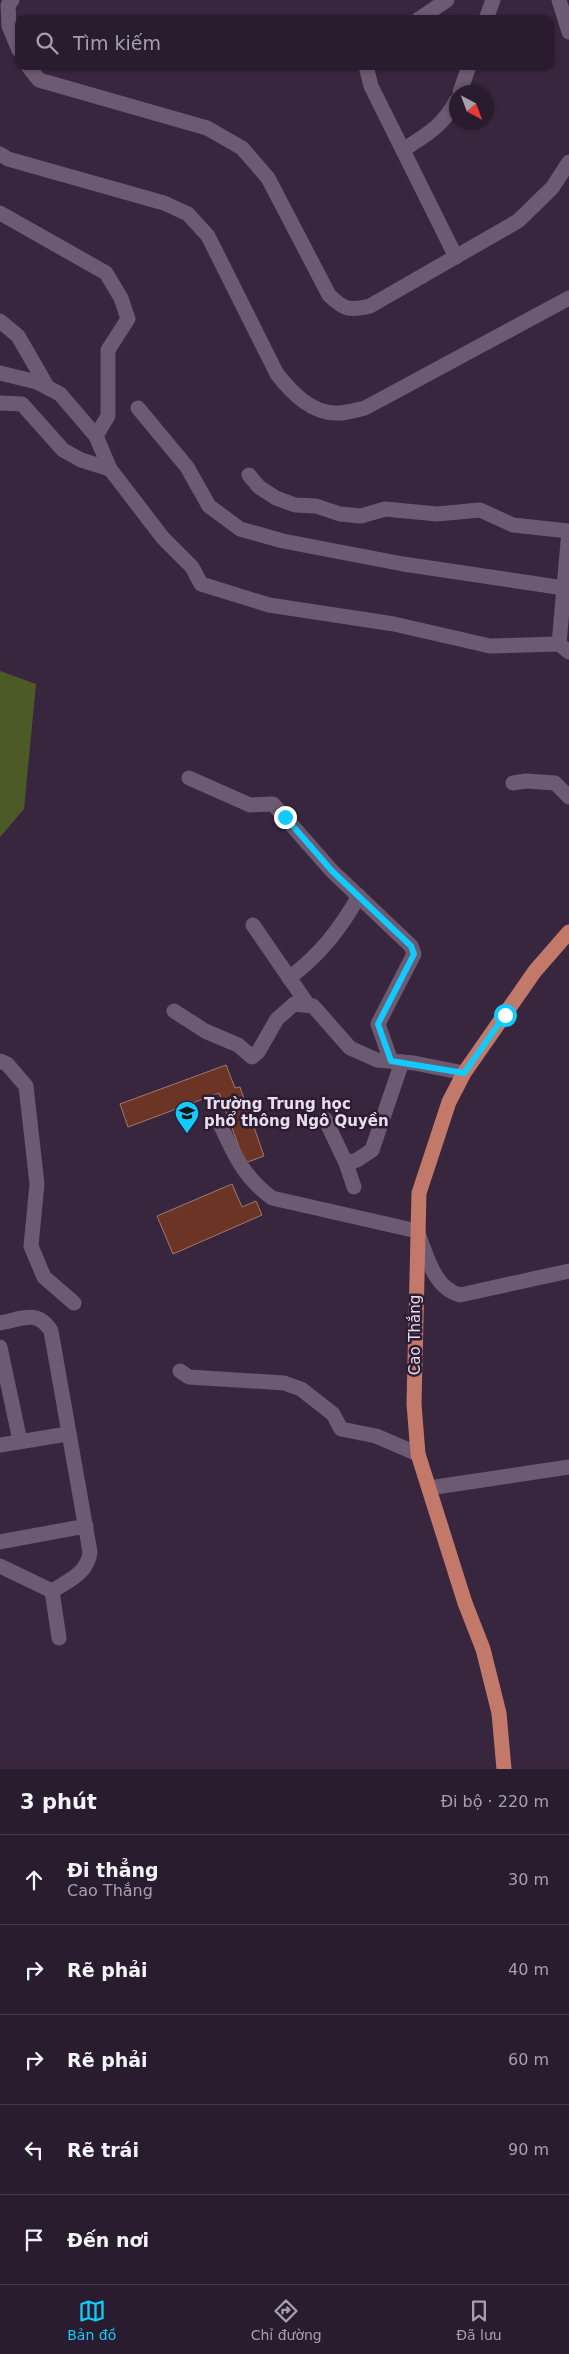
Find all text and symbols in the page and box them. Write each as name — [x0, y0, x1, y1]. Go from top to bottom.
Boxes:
search box — [15, 15, 554, 70]
icon: search — [33, 29, 61, 57]
text: Tìm kiếm — [73, 32, 161, 54]
north arrow — [449, 85, 494, 130]
route end — [274, 806, 297, 829]
route start — [494, 1004, 517, 1027]
place label: Trường Trung học phổ thông Ngô Quyền — [204, 1095, 389, 1130]
school or university icon: Trường Trung học phổ thông Ngô Quyền — [174, 1100, 200, 1134]
street label: Cao Thắng — [406, 1295, 424, 1375]
text: 3 phút — [20, 1790, 97, 1814]
text: Đi bộ · 220 m — [441, 1792, 549, 1811]
text: Đi thẳng — [67, 1859, 159, 1881]
icon: ahead — [20, 1866, 48, 1894]
text: 30 m — [508, 1870, 549, 1889]
text: Cao Thắng — [67, 1881, 153, 1900]
icon: right — [20, 1956, 48, 1984]
text: Rẽ phải — [67, 1959, 148, 1981]
text: 40 m — [508, 1960, 549, 1979]
icon: right — [20, 2046, 48, 2074]
text: Rẽ phải — [67, 2049, 148, 2071]
text: 60 m — [508, 2050, 549, 2069]
icon: left — [20, 2136, 48, 2164]
text: Rẽ trái — [67, 2139, 139, 2161]
text: 90 m — [508, 2140, 549, 2159]
icon: arrive — [20, 2226, 48, 2254]
text: Đến nơi — [67, 2229, 149, 2251]
tab: Bản đồ — [67, 2297, 116, 2343]
tab: Chỉ đường — [251, 2297, 322, 2343]
tab: Đã lưu — [456, 2297, 502, 2343]

